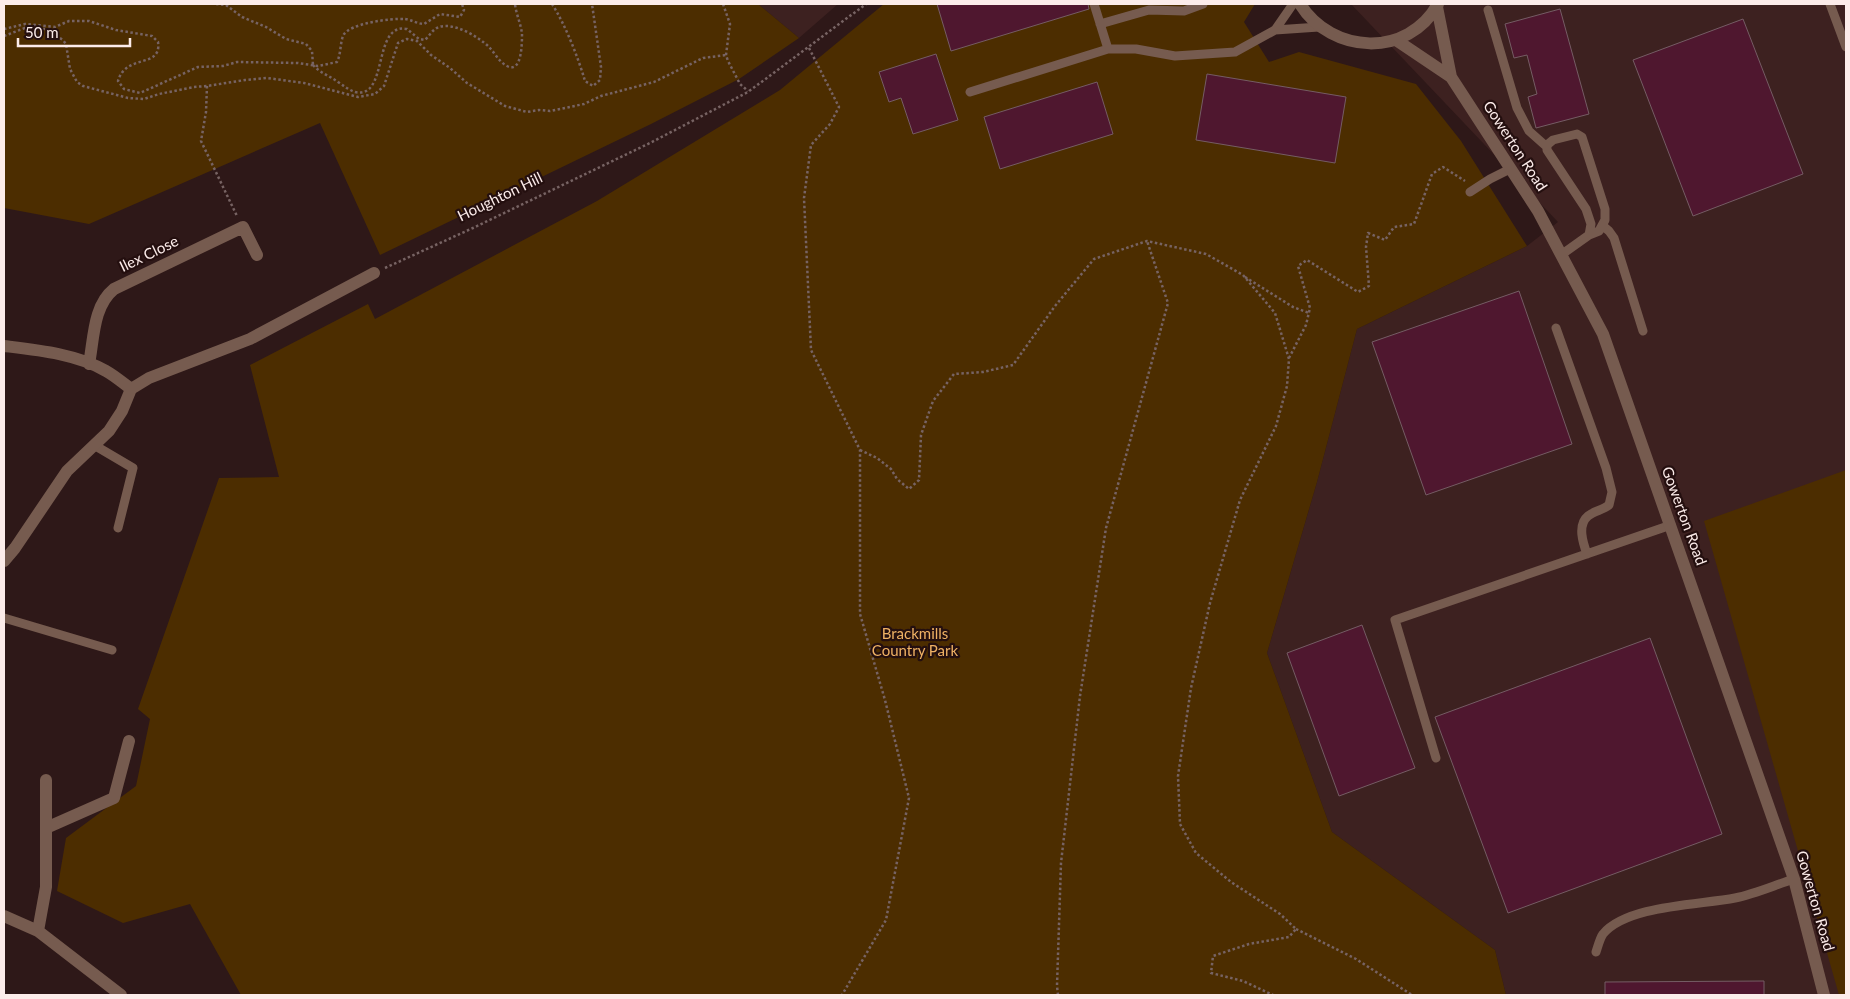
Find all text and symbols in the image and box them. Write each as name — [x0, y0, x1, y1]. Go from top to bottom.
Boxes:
scale bar — [18, 15, 130, 47]
text: 50 m — [25, 23, 59, 41]
street label: Gowerton Road — [1480, 97, 1552, 194]
street label: Houghton Hill — [454, 168, 545, 224]
street label: Ilex Close — [116, 231, 181, 275]
street label: Gowerton Road — [1659, 464, 1711, 567]
park label: Brackmills Country Park — [872, 624, 959, 659]
street label: Gowerton Road — [1793, 848, 1839, 953]

